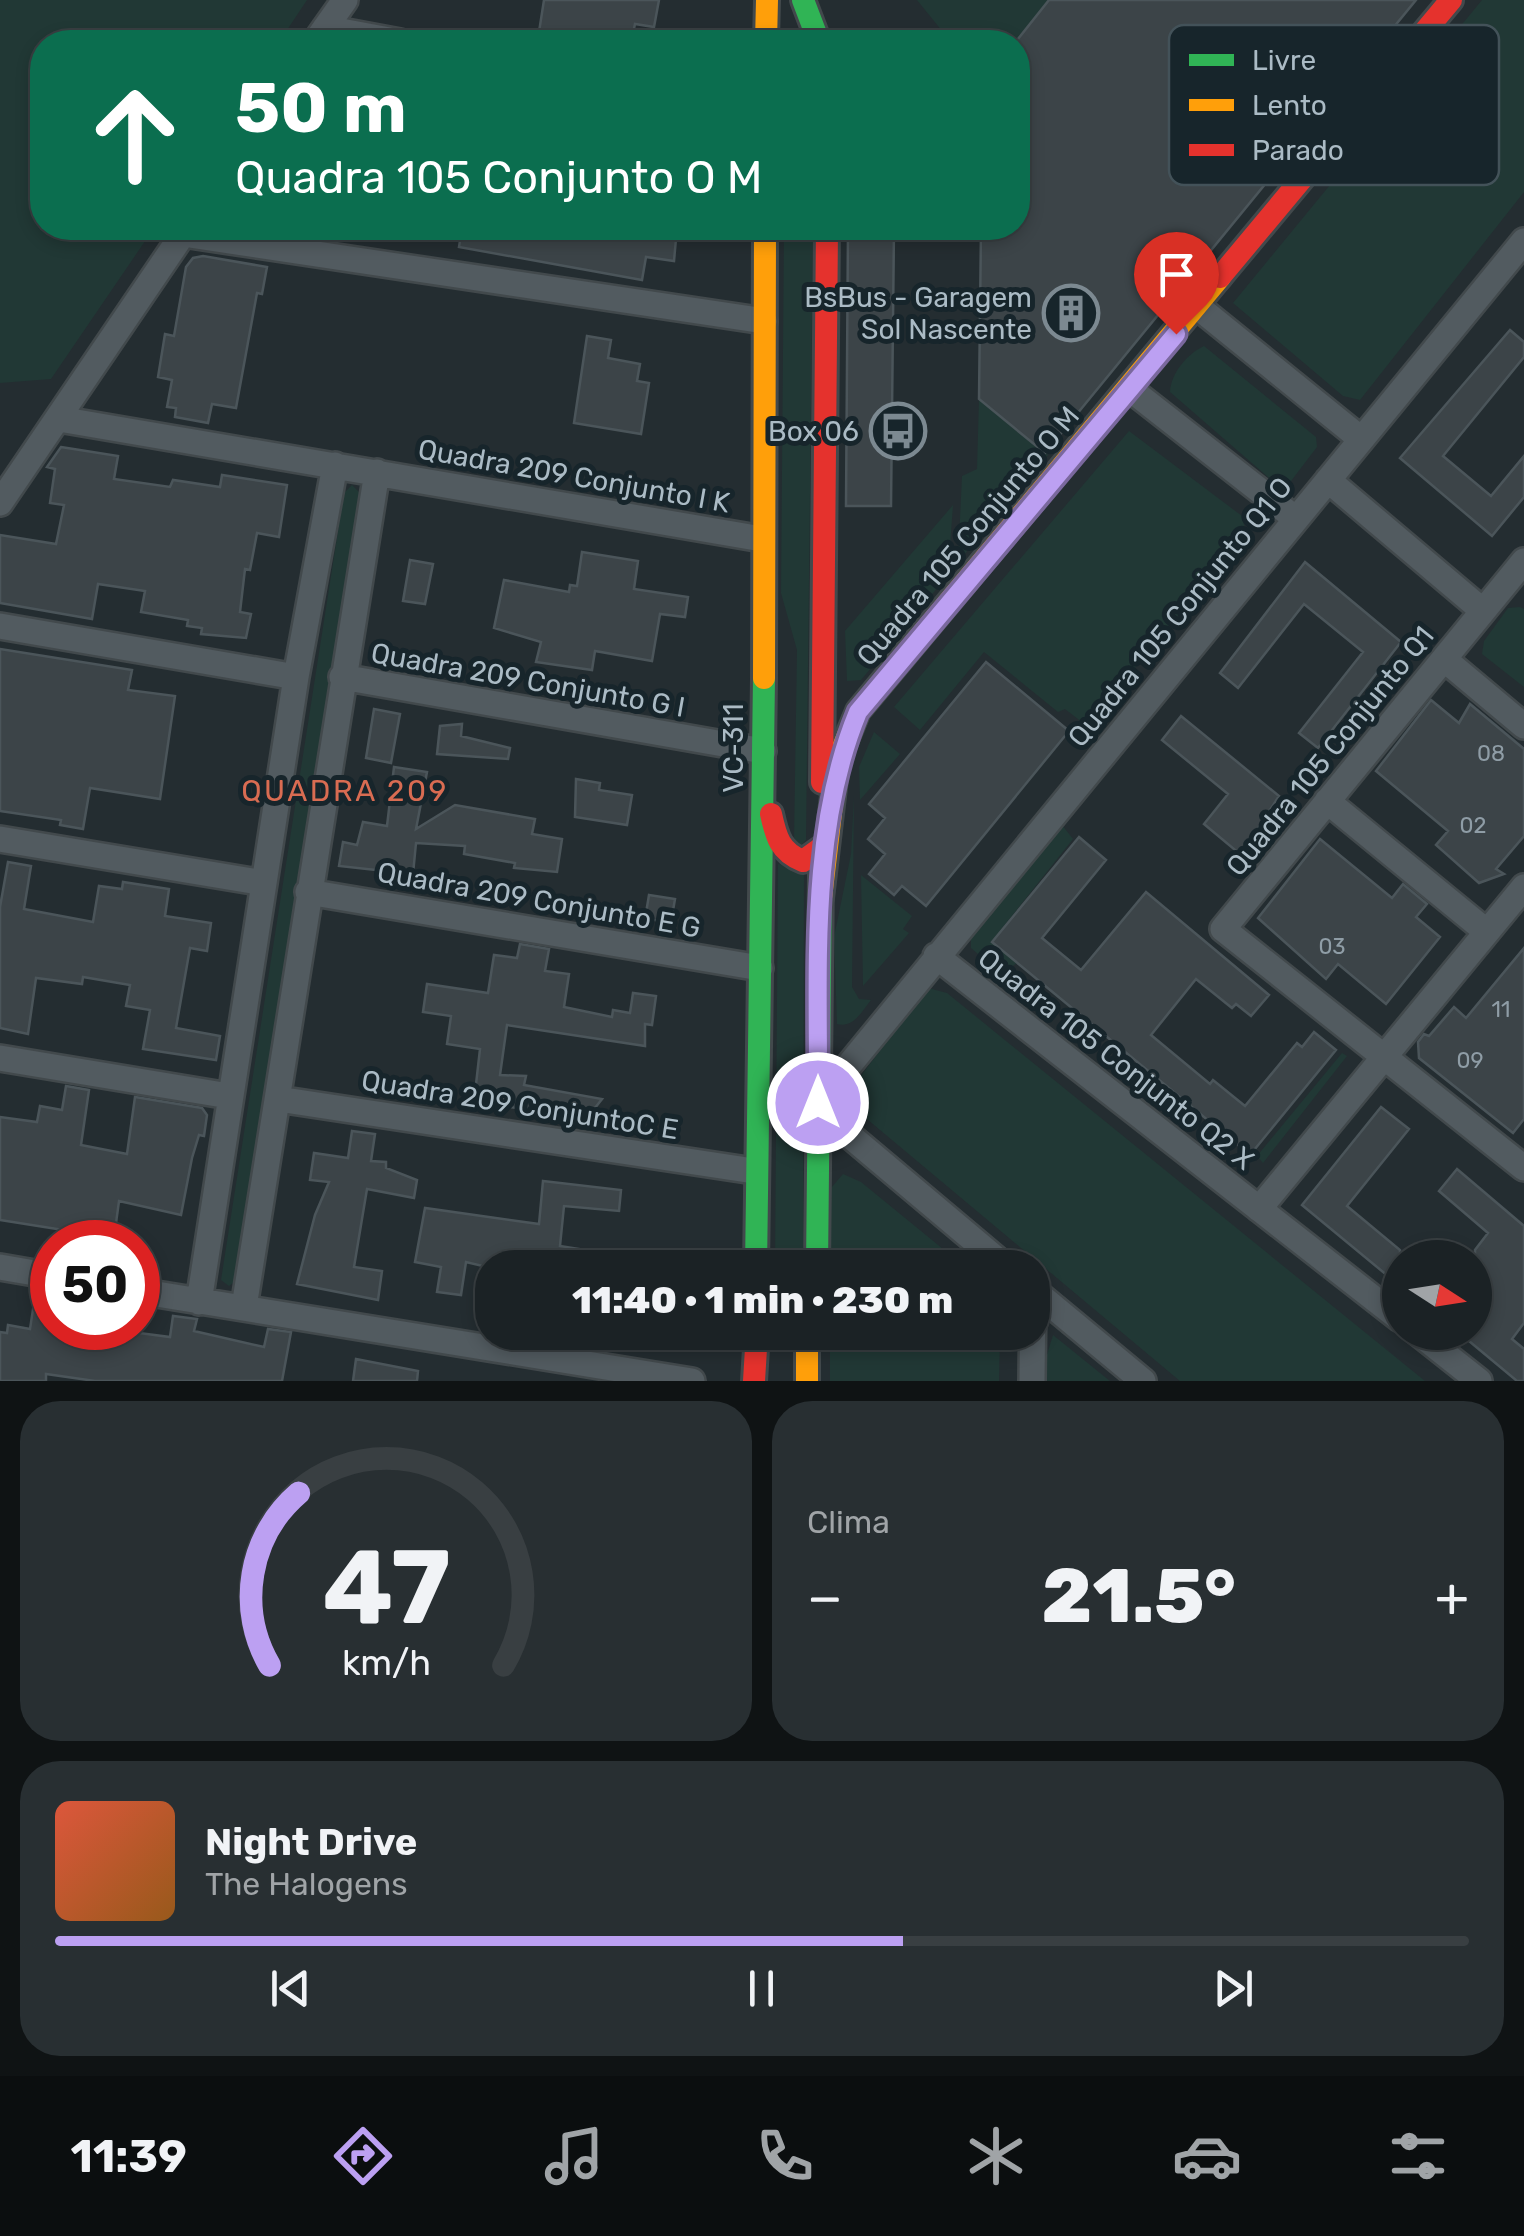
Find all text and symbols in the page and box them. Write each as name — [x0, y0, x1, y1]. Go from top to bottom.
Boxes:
legend — [1169, 25, 1499, 185]
text: Livre — [1252, 44, 1316, 77]
text: 50 m — [235, 67, 407, 150]
icon: ahead — [70, 70, 200, 200]
text: Lento — [1252, 89, 1327, 122]
text: Parado — [1252, 134, 1344, 167]
text: Quadra 105 Conjunto O M — [235, 151, 763, 204]
pin — [1134, 232, 1219, 335]
icon: arrive — [1149, 247, 1204, 302]
place label: BsBus - Garagem Sol Nascente — [804, 281, 1032, 346]
building icon: BsBus - Garagem Sol Nascente — [1041, 283, 1101, 343]
street label: Quadra 105 Conjunto O M — [850, 400, 1086, 672]
bus stop icon: Box 06 — [868, 401, 928, 461]
place label: Box 06 — [768, 415, 859, 448]
street label: Quadra 209 Conjunto I K — [416, 432, 733, 520]
street label: Quadra 105 Conjunto Q1 O — [1061, 471, 1299, 753]
street label: Quadra 105 Conjunto Q1 — [1219, 620, 1441, 882]
street label: Quadra 209 Conjunto G I — [368, 636, 688, 724]
street label: VC-311 — [717, 703, 750, 793]
house number: 08 — [1477, 740, 1505, 767]
district label: QUADRA 209 — [241, 773, 449, 809]
house number: 02 — [1460, 812, 1486, 839]
street label: Quadra 209 Conjunto E G — [375, 855, 703, 945]
house number: 03 — [1318, 933, 1346, 960]
street label: Quadra 105 Conjunto Q2 X — [972, 941, 1260, 1177]
house number: 11 — [1492, 996, 1510, 1023]
house number: 09 — [1456, 1047, 1484, 1074]
position arrow — [766, 1051, 870, 1155]
street label: Quadra 209 ConjuntoC E — [359, 1064, 681, 1146]
speed limit sign: 50 — [30, 1220, 160, 1350]
north arrow — [1382, 1240, 1492, 1350]
map controls — [1382, 1240, 1492, 1350]
text: 11:40 · 1 min · 230 m — [572, 1277, 953, 1323]
text: Clima — [807, 1503, 890, 1541]
text: 47 — [322, 1526, 450, 1649]
text: 21.5° — [1042, 1552, 1236, 1641]
text: − — [807, 1565, 843, 1630]
text: + — [1435, 1565, 1469, 1630]
text: km/h — [341, 1642, 431, 1684]
text: Night Drive — [205, 1819, 417, 1865]
text: The Halogens — [205, 1865, 408, 1903]
icon: previous — [263, 1961, 318, 2016]
icon: pause — [734, 1961, 789, 2016]
icon: next — [1206, 1961, 1261, 2016]
icon: directions — [328, 2121, 398, 2191]
icon: music — [539, 2121, 609, 2191]
icon: phone — [750, 2121, 820, 2191]
icon: climate — [961, 2121, 1031, 2191]
icon: car — [1172, 2121, 1242, 2191]
icon: filters — [1383, 2121, 1453, 2191]
text: 11:39 — [71, 2130, 187, 2183]

